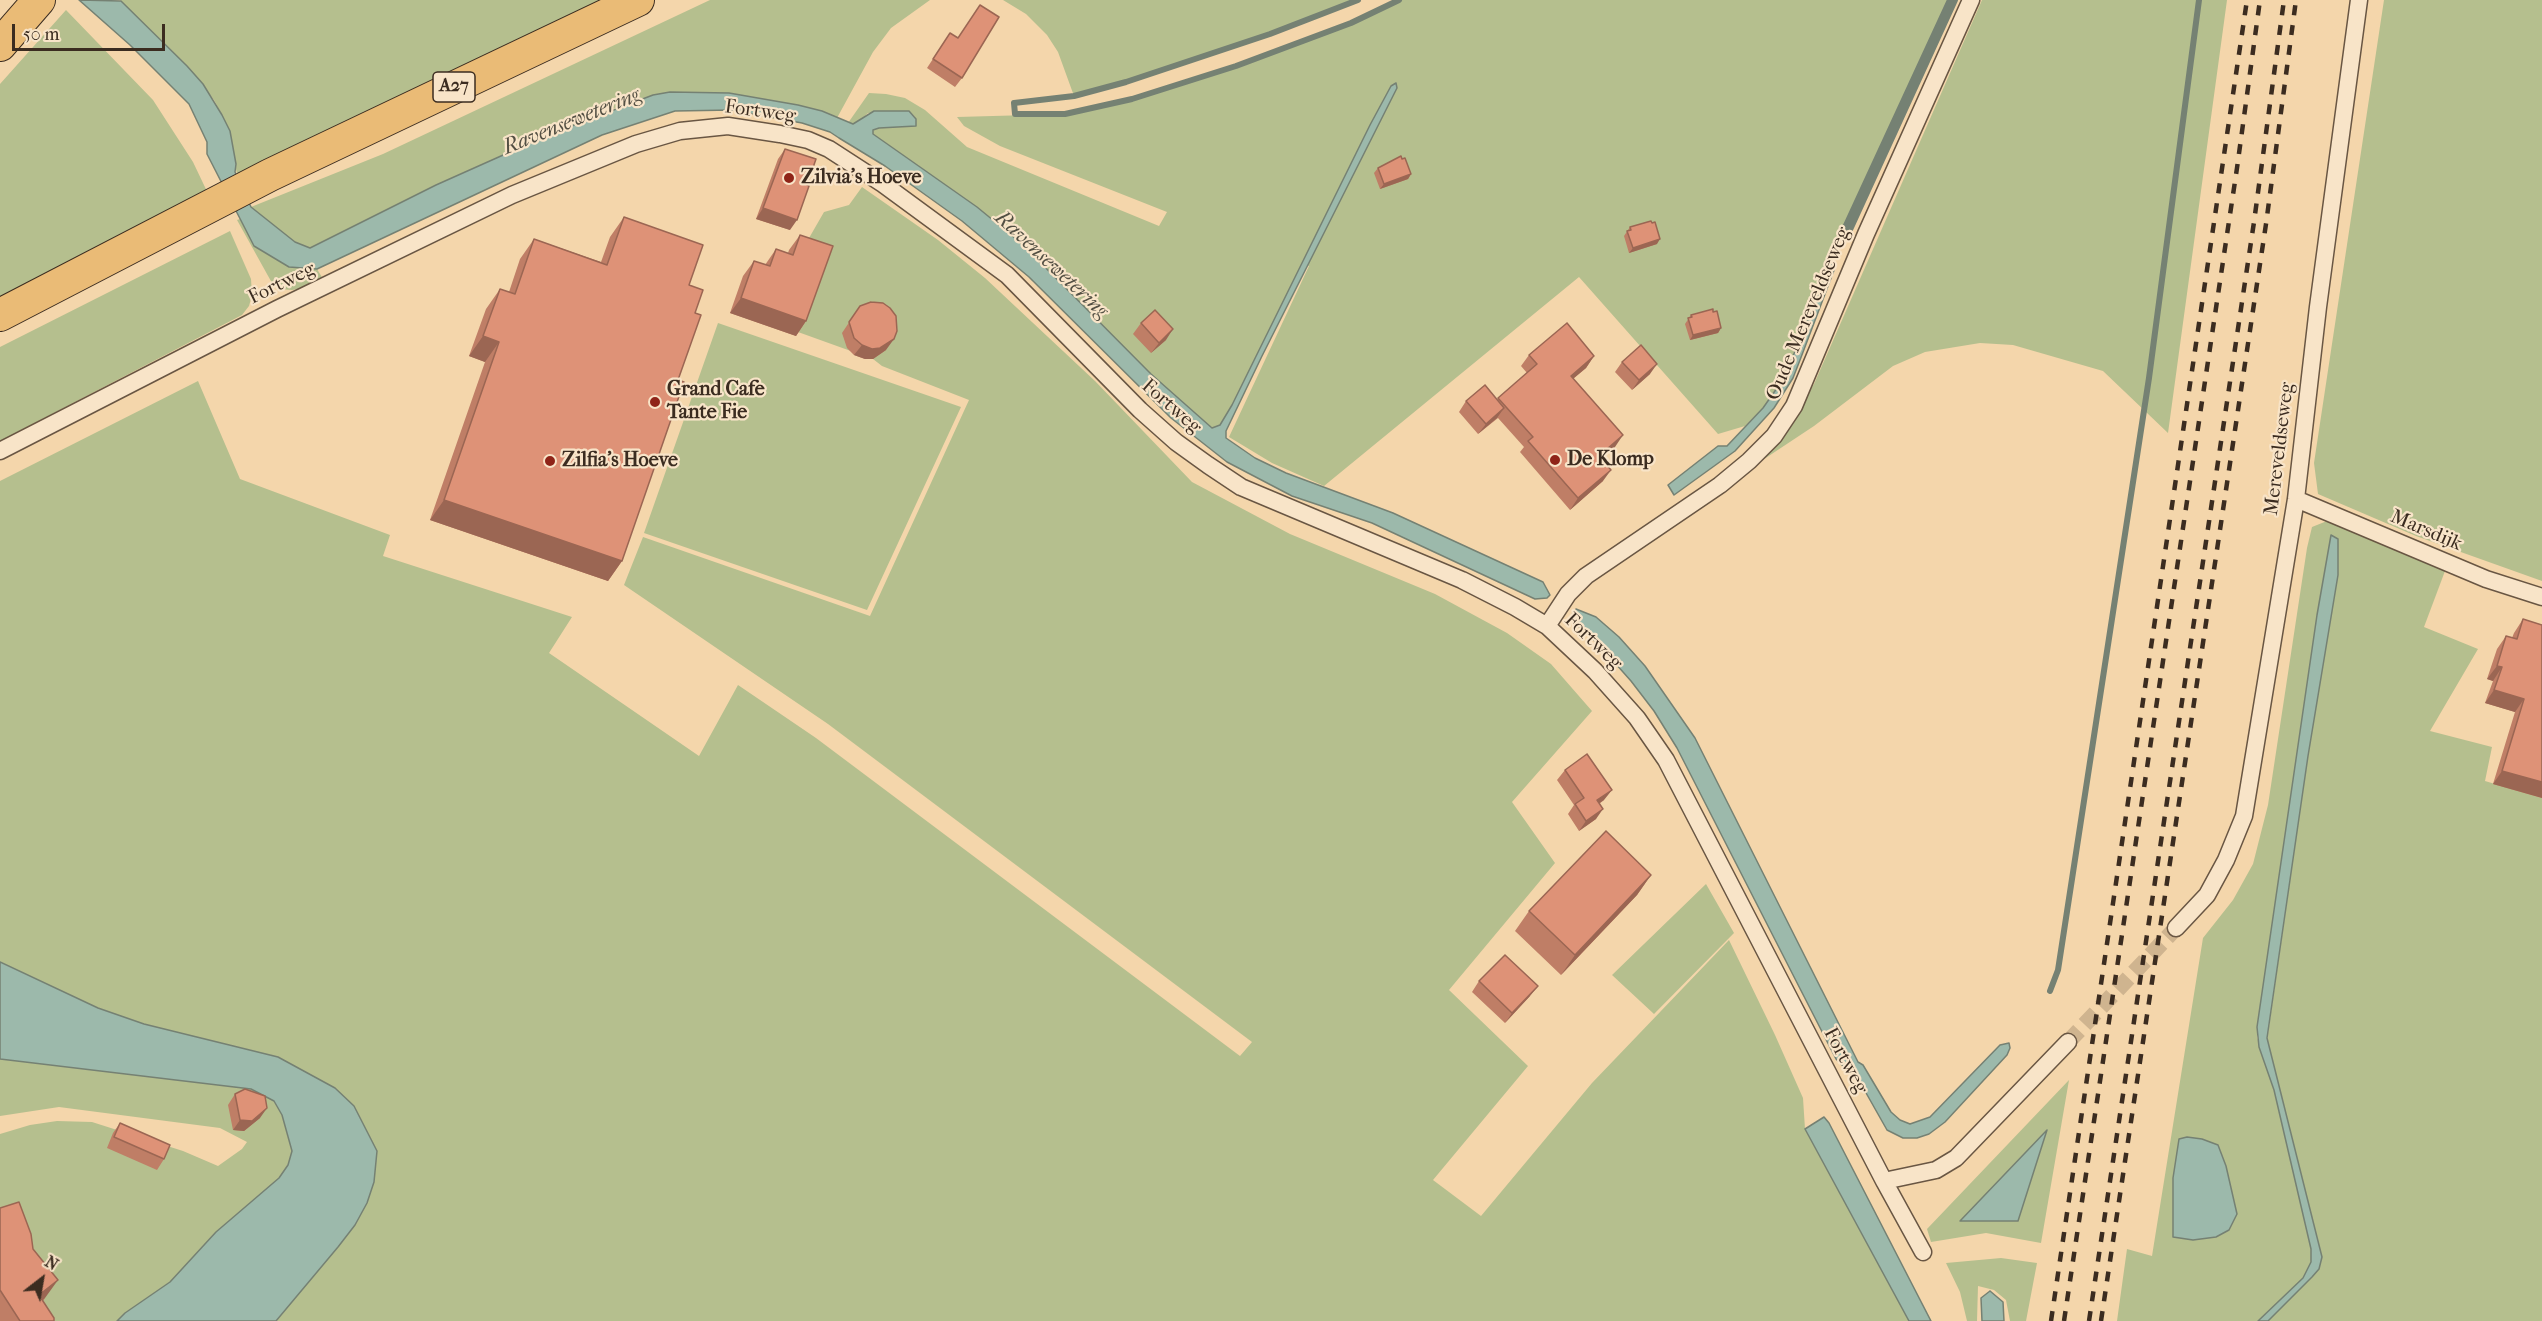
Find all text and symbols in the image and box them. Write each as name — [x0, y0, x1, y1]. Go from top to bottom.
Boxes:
scale bar — [15, 12, 168, 50]
text: 50 m — [23, 24, 59, 45]
road number: A27 — [433, 72, 475, 102]
water label: Ravensewetering — [500, 83, 644, 161]
street label: Fortweg — [723, 95, 797, 129]
place label: Zilvia's Hoeve — [801, 166, 921, 190]
marker: Zilvia's Hoeve — [782, 171, 796, 185]
water label: Ravensewetering — [989, 206, 1113, 324]
street label: Oude Mereveldseweg — [1762, 224, 1856, 404]
street label: Fortweg — [245, 258, 319, 310]
street label: Fortweg — [1136, 374, 1206, 440]
place label: Grand Cafe Tante Fie — [667, 378, 765, 425]
street label: Mereveldseweg — [2260, 381, 2300, 517]
marker: Grand Cafe Tante Fie — [648, 395, 662, 409]
place label: De Klomp — [1567, 448, 1654, 472]
place label: Zilfia's Hoeve — [562, 449, 678, 473]
marker: De Klomp — [1548, 453, 1562, 467]
marker: Zilfia's Hoeve — [543, 454, 557, 468]
street label: Marsdijk — [2387, 505, 2465, 557]
street label: Fortweg — [1559, 609, 1627, 675]
street label: Fortweg — [1818, 1024, 1872, 1098]
north arrow — [12, 1249, 72, 1309]
text: N — [41, 1252, 62, 1274]

